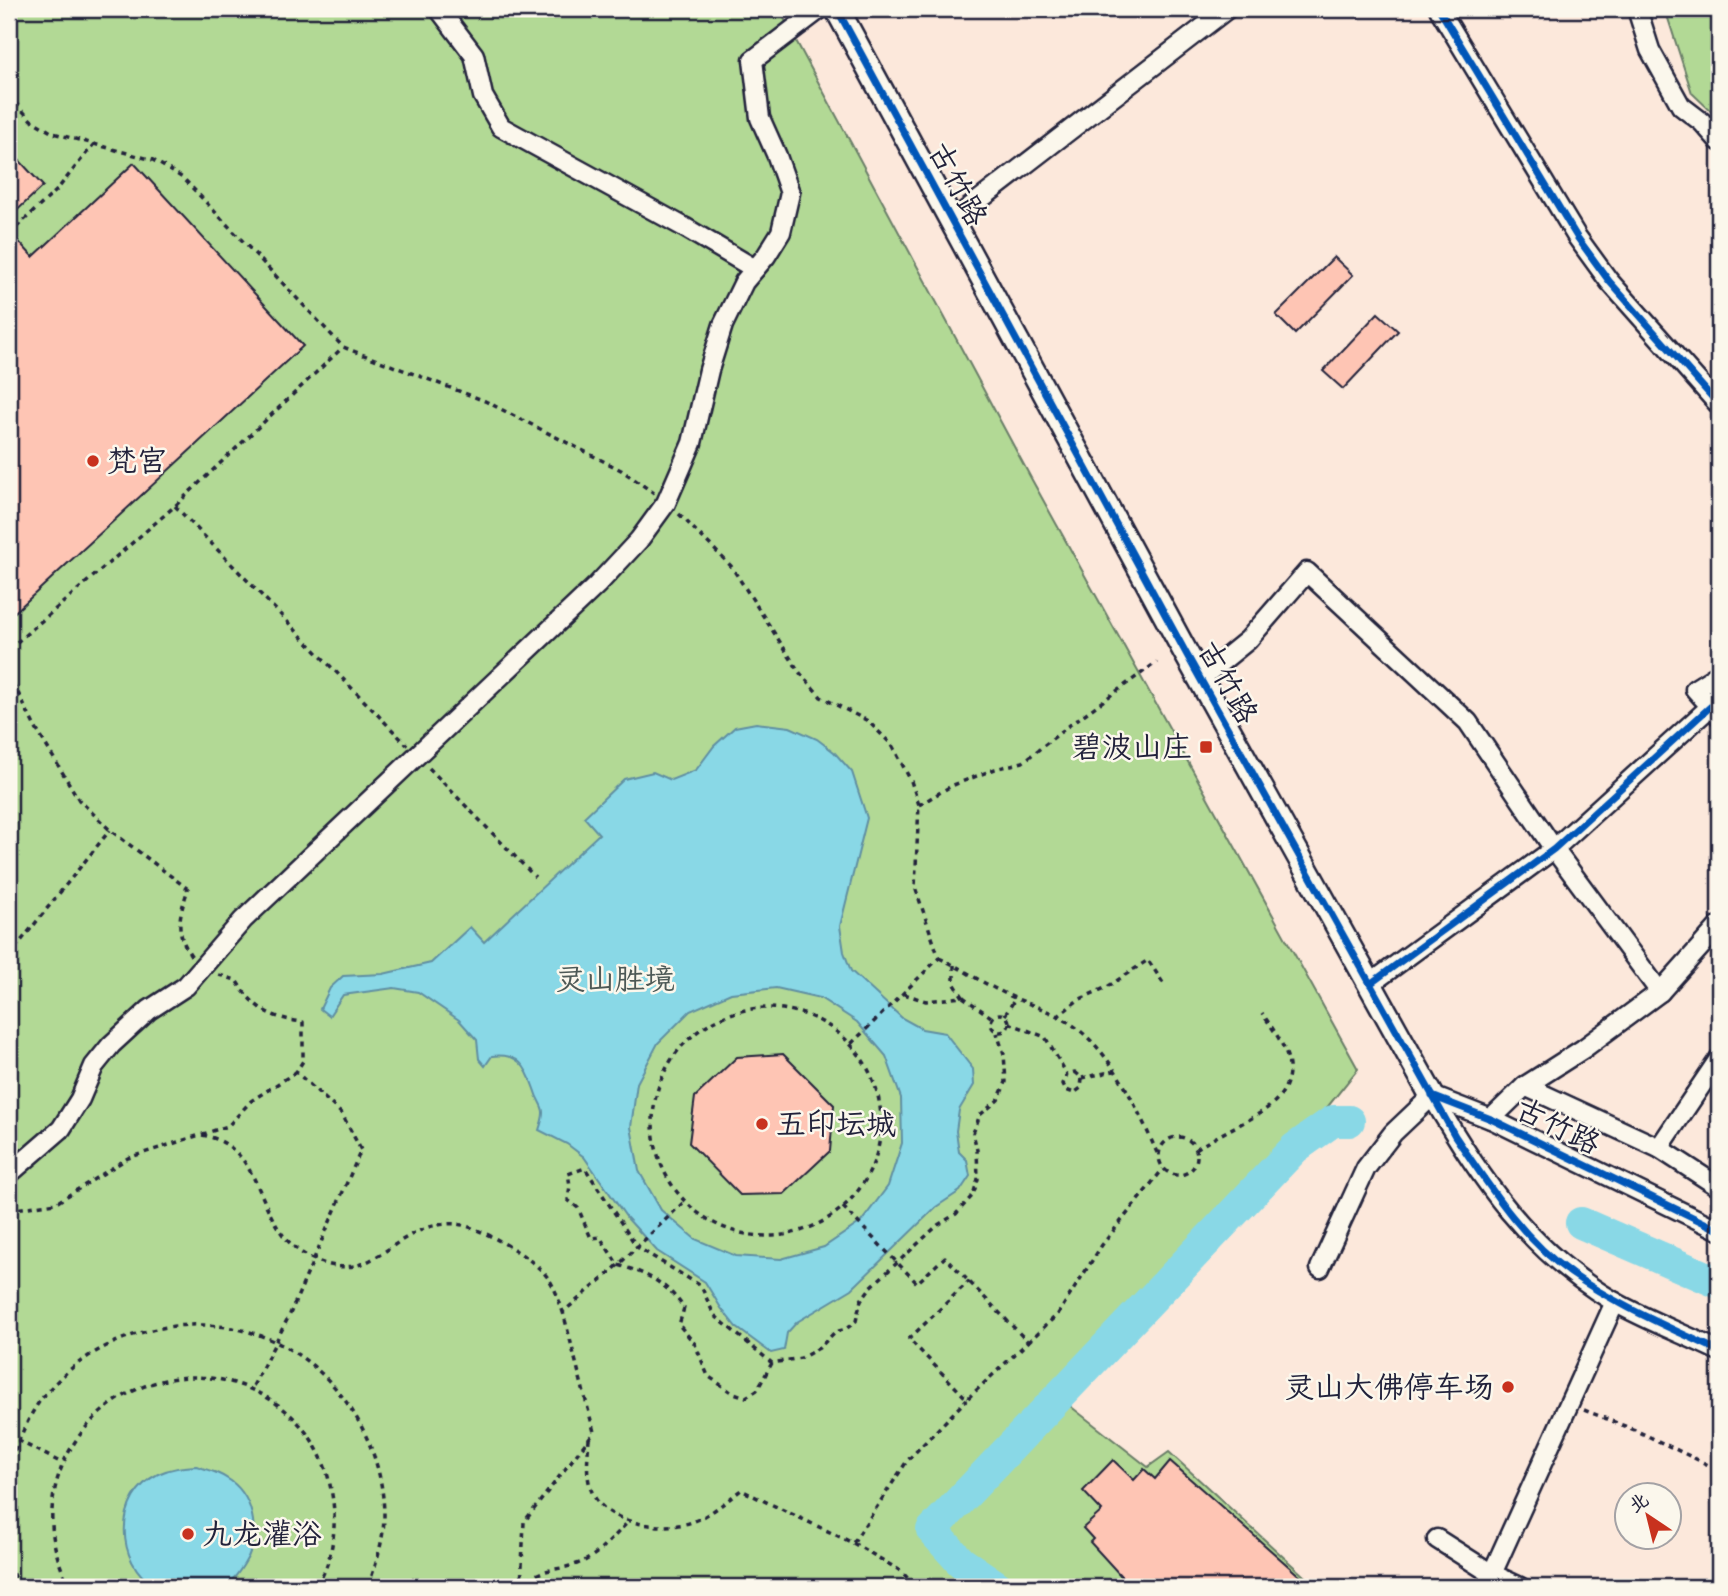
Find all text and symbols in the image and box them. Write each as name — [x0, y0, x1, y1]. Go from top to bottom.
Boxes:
street label: 古竹路 — [920, 135, 996, 233]
place label: 梵宫 — [107, 442, 167, 480]
marker: 梵宫 — [85, 453, 101, 469]
street label: 古竹路 — [1190, 633, 1266, 731]
place label: 碧波山庄 — [1072, 728, 1192, 766]
marker: 碧波山庄 — [1198, 739, 1214, 755]
park label: 灵山胜境 — [555, 960, 675, 998]
street label: 古竹路 — [1509, 1089, 1607, 1163]
place label: 五印坛城 — [776, 1105, 896, 1143]
marker: 五印坛城 — [754, 1116, 770, 1132]
place label: 灵山大佛停车场 — [1284, 1368, 1494, 1406]
marker: 灵山大佛停车场 — [1500, 1379, 1516, 1395]
north arrow — [1612, 1480, 1682, 1550]
text: 北 — [1624, 1488, 1653, 1518]
place label: 九龙灌浴 — [202, 1515, 322, 1553]
marker: 九龙灌浴 — [180, 1526, 196, 1542]

